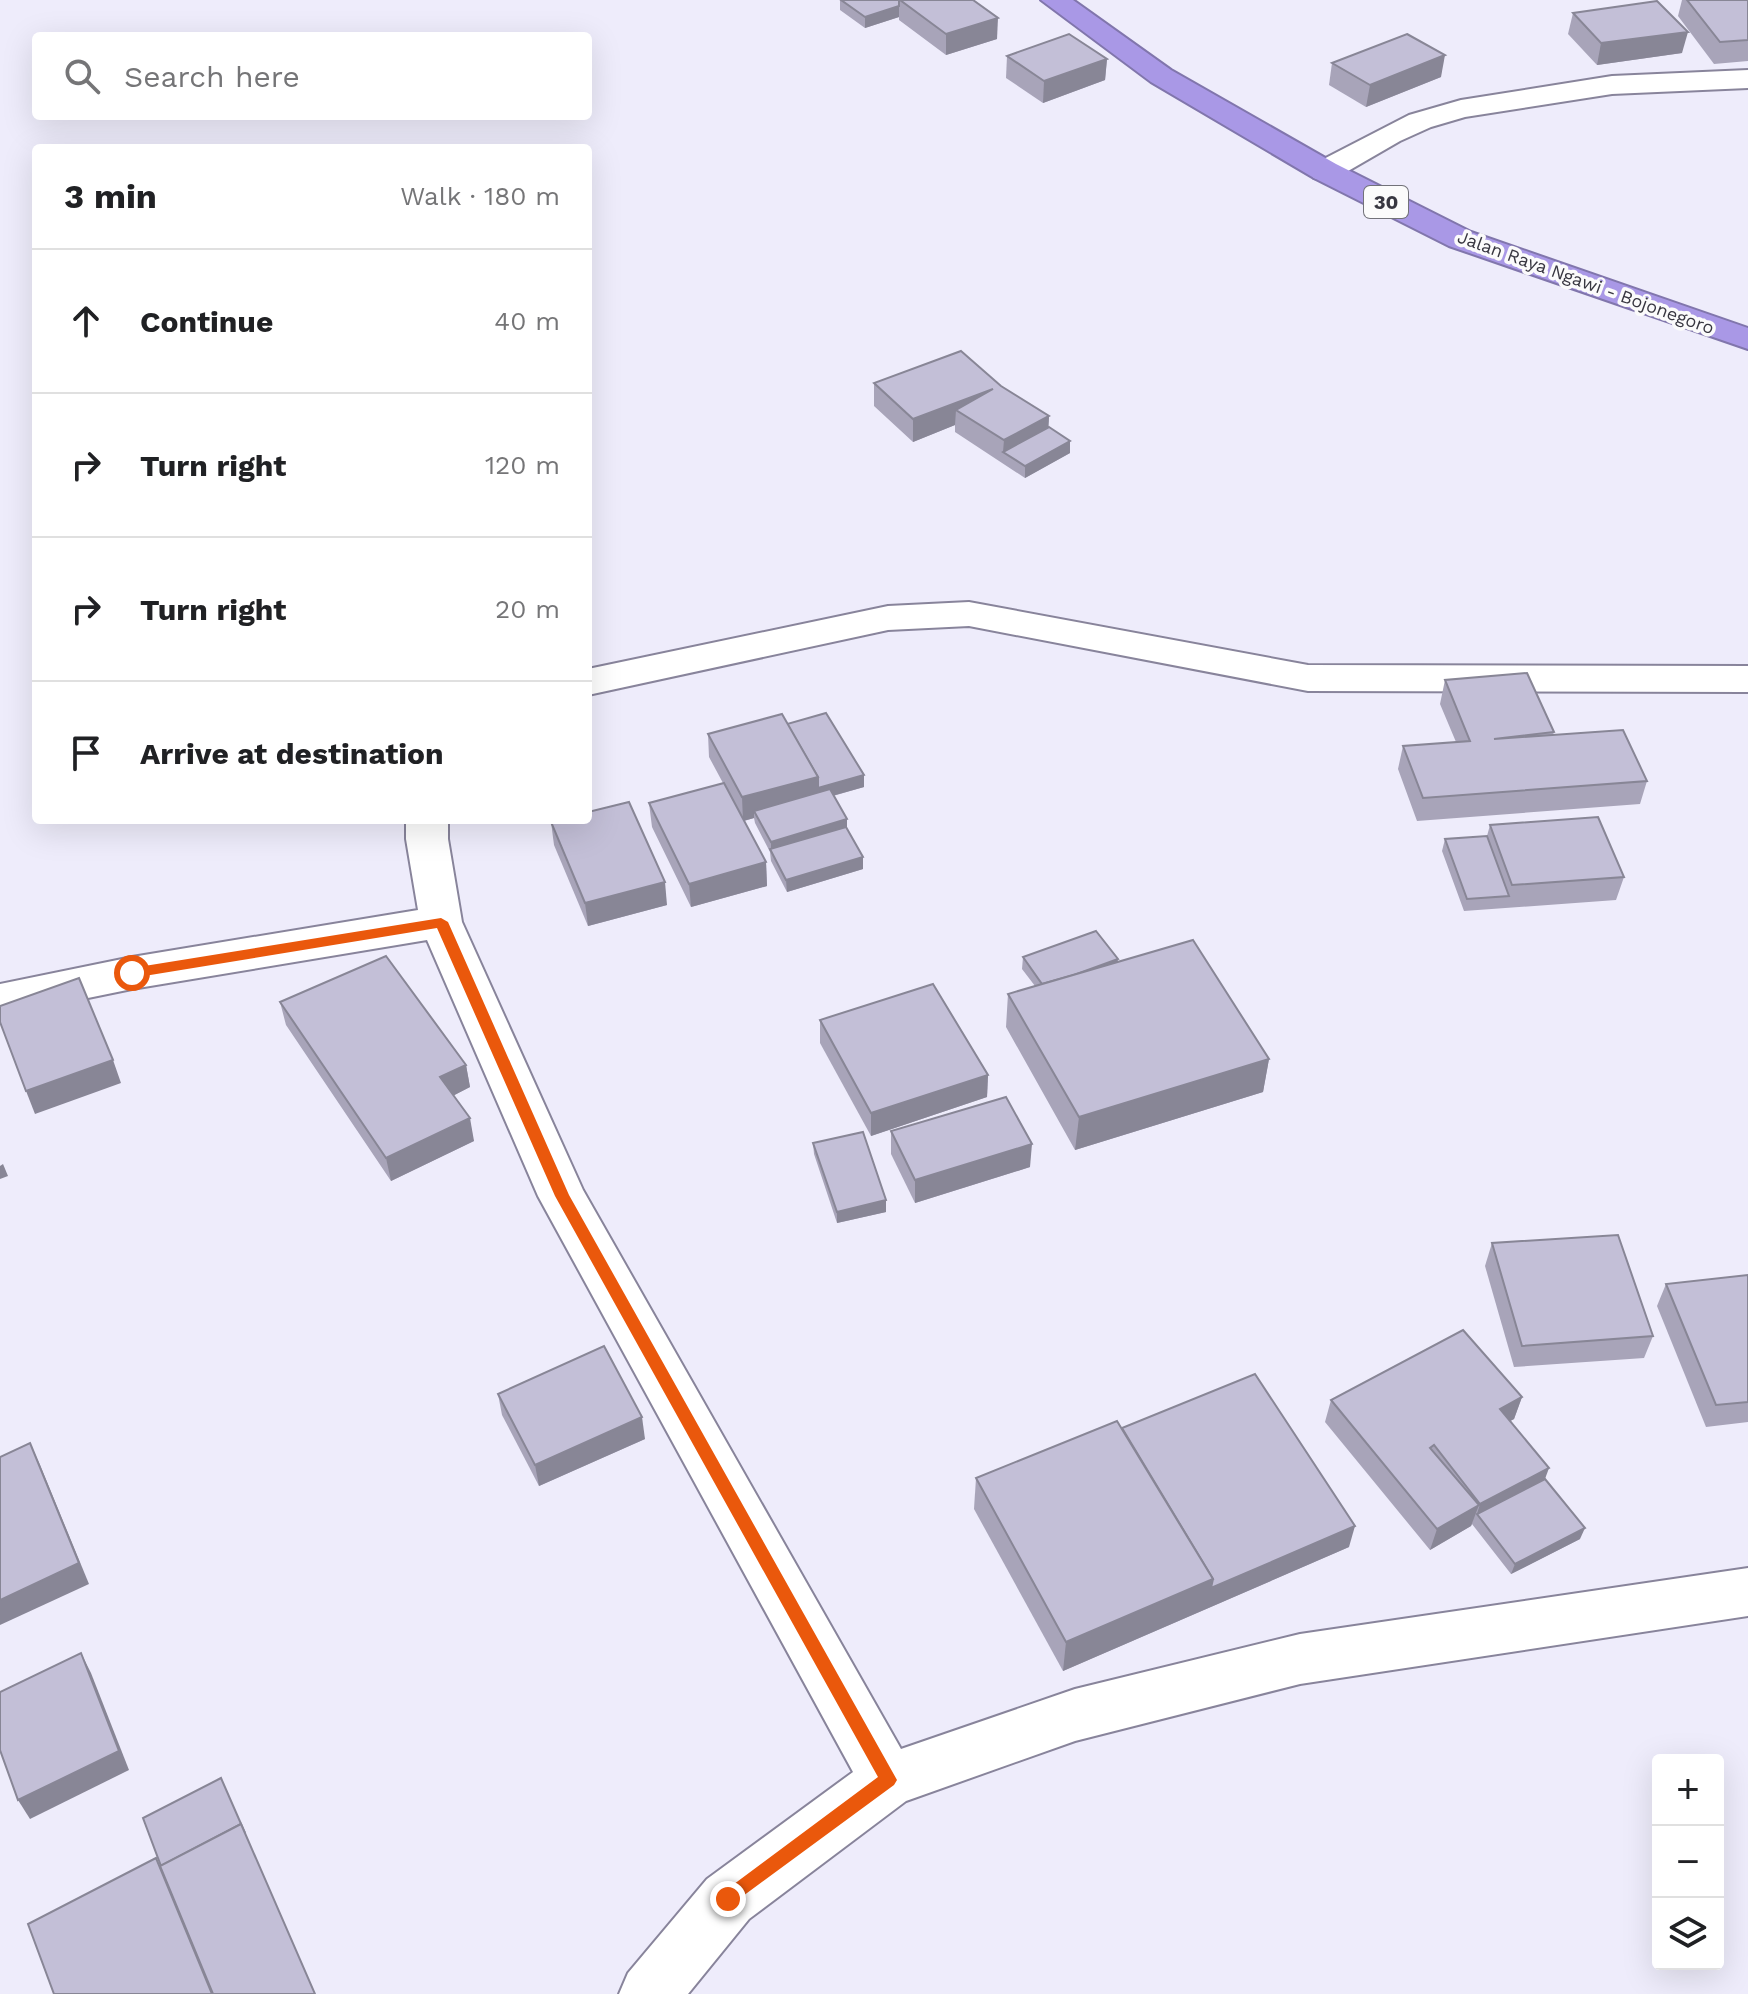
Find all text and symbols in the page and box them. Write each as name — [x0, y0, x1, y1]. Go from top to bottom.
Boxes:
search box — [32, 32, 592, 120]
icon: search — [60, 54, 104, 98]
text: Search here — [124, 59, 300, 94]
text: 3 min — [64, 176, 157, 216]
text: Walk · 180 m — [400, 181, 560, 211]
road number: 30 — [1364, 186, 1408, 218]
street label: Jalan Raya Ngawi - Bojonegoro — [1455, 226, 1717, 338]
icon: ahead — [64, 299, 108, 343]
text: Continue — [140, 304, 273, 339]
text: 40 m — [494, 306, 560, 336]
icon: right — [64, 443, 108, 487]
text: Turn right — [140, 448, 286, 483]
text: 120 m — [485, 450, 560, 480]
icon: right — [64, 587, 108, 631]
text: Turn right — [140, 592, 286, 627]
text: 20 m — [495, 594, 560, 624]
icon: arrive — [64, 731, 108, 775]
text: Arrive at destination — [140, 736, 444, 771]
route start — [114, 955, 150, 991]
map controls — [1652, 1754, 1724, 1970]
button: + — [1652, 1754, 1724, 1826]
button: − — [1652, 1826, 1724, 1898]
route end — [710, 1881, 746, 1917]
button: layers — [1652, 1898, 1724, 1970]

